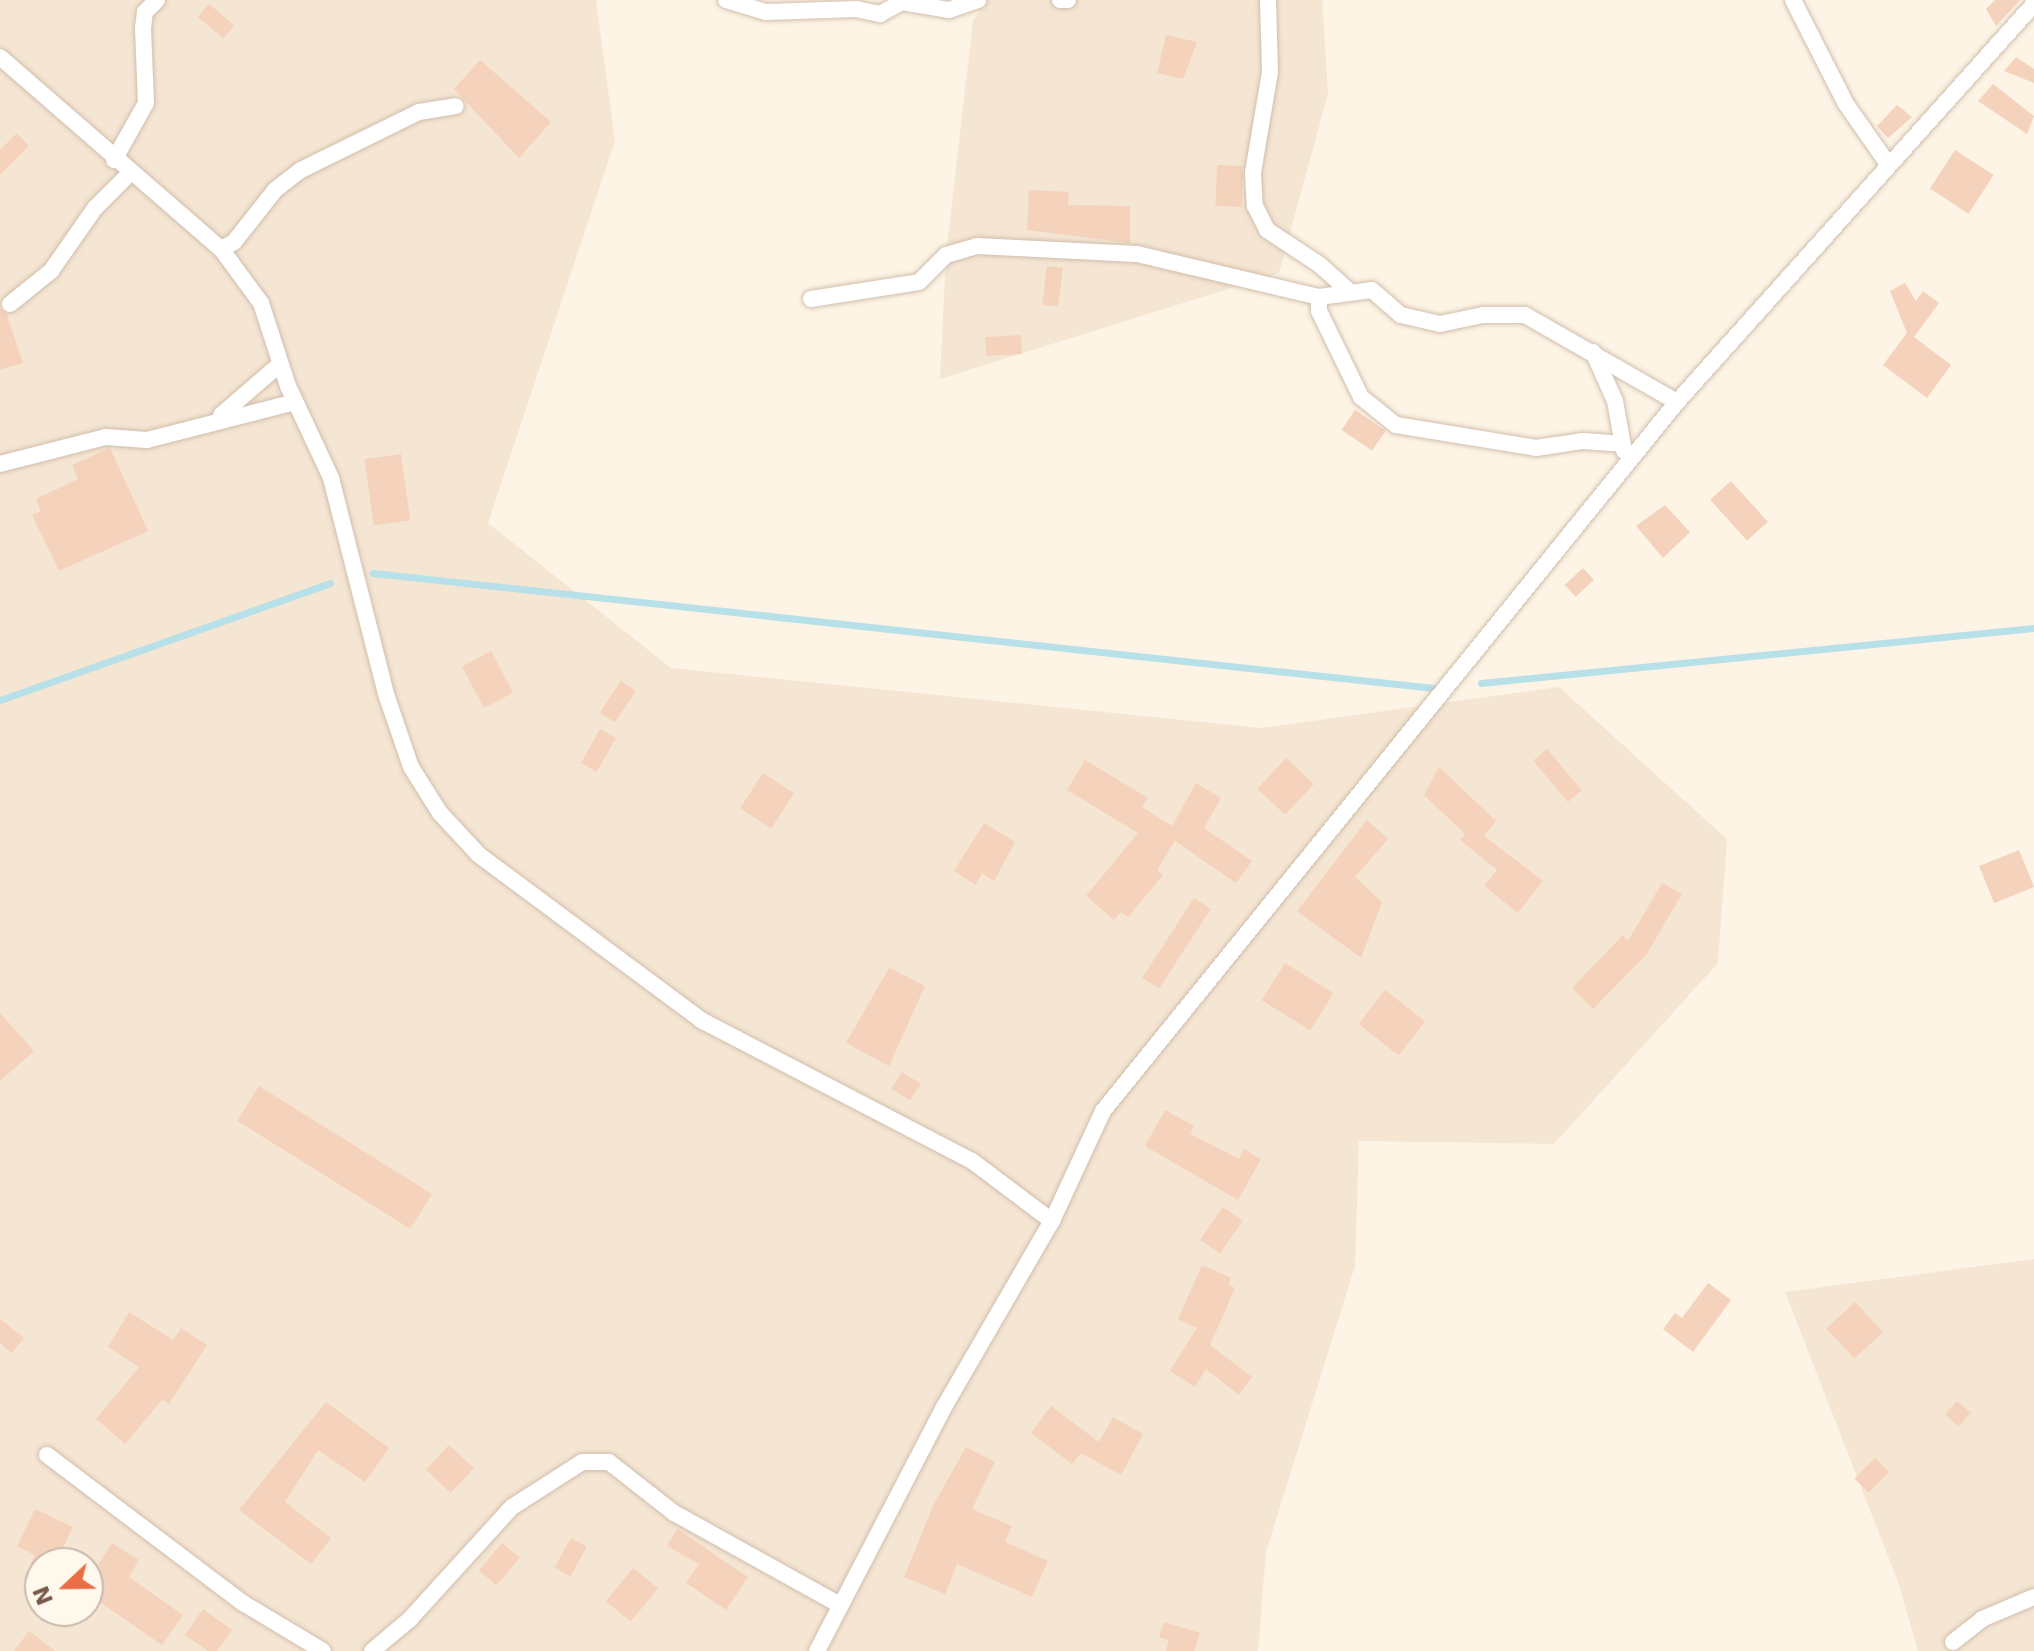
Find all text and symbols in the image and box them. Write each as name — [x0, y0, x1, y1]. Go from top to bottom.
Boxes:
north arrow — [24, 1547, 104, 1627]
text: N — [28, 1582, 58, 1609]

